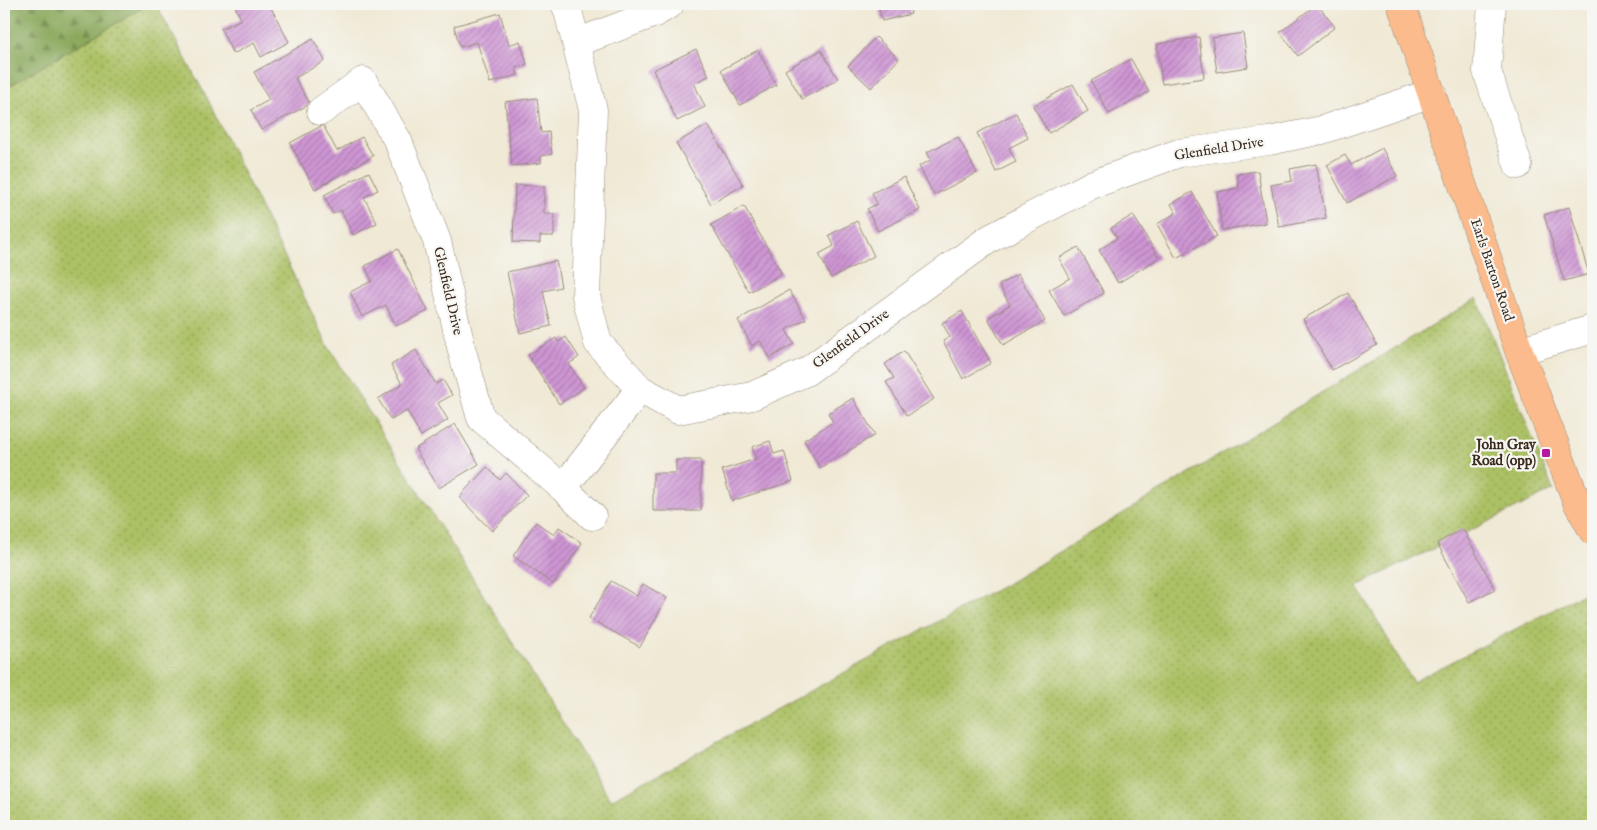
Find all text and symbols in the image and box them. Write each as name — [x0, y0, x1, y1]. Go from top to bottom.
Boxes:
street label: Glenfield Drive — [1173, 133, 1266, 165]
street label: Earls Barton Road — [1466, 216, 1518, 324]
street label: Glenfield Drive — [429, 245, 467, 338]
street label: Glenfield Drive — [809, 305, 893, 373]
place label: John Gray Road (opp) — [1471, 436, 1537, 470]
marker: John Gray Road (opp) — [1540, 447, 1552, 459]

